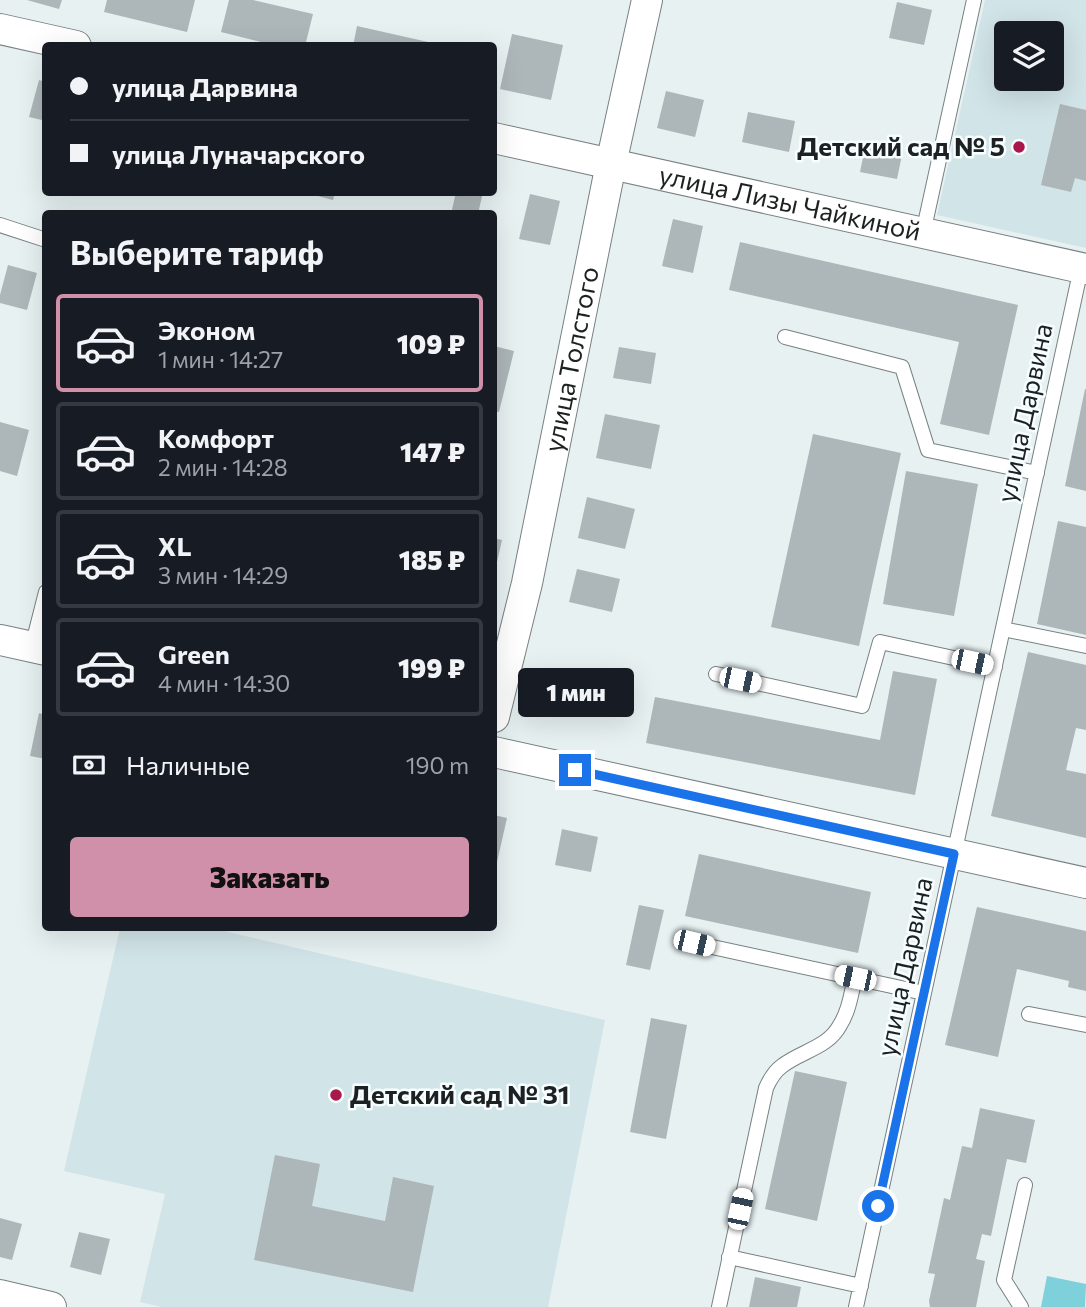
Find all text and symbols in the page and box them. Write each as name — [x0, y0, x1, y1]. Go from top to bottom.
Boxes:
map controls — [994, 21, 1064, 91]
button: layers — [994, 21, 1064, 91]
text: улица Дарвина — [112, 71, 298, 102]
place label: Детский сад № 5 — [797, 130, 1005, 161]
text: улица Луначарского — [112, 138, 365, 169]
marker: Детский сад № 5 — [1011, 139, 1027, 155]
street label: улица Лизы Чайкиной — [656, 158, 924, 246]
text: Выберите тариф — [70, 232, 324, 272]
street label: улица Толстого — [537, 264, 604, 455]
icon: car — [74, 312, 137, 375]
text: Эконом — [158, 314, 255, 345]
street label: улица Дарвина — [989, 320, 1058, 505]
text: 109 ₽ — [397, 328, 465, 359]
text: 1 мин · 14:27 — [158, 345, 283, 373]
icon: car — [74, 420, 137, 483]
text: Комфорт — [158, 422, 274, 453]
text: 147 ₽ — [400, 436, 465, 467]
text: 2 мин · 14:28 — [158, 453, 288, 481]
icon: car — [74, 528, 137, 591]
text: XL — [158, 530, 192, 561]
text: 185 ₽ — [399, 544, 465, 575]
text: 3 мин · 14:29 — [158, 561, 288, 589]
icon: car — [74, 636, 137, 699]
text: Green — [158, 638, 230, 669]
car — [950, 647, 995, 677]
text: 199 ₽ — [398, 652, 465, 683]
car — [718, 665, 763, 695]
callout: 1 мин — [517, 668, 633, 718]
text: 4 мин · 14:30 — [158, 669, 290, 697]
text: 1 мин — [546, 678, 606, 706]
icon: cash — [70, 746, 108, 784]
text: Наличные — [126, 749, 250, 780]
text: 190 m — [406, 751, 469, 779]
route end — [559, 754, 591, 786]
button: Заказать — [70, 837, 469, 917]
street label: улица Дарвина — [869, 874, 938, 1059]
car — [672, 928, 717, 958]
car — [833, 963, 878, 993]
place label: Детский сад № 31 — [350, 1078, 570, 1109]
marker: Детский сад № 31 — [328, 1087, 344, 1103]
car — [726, 1186, 755, 1232]
route start — [862, 1190, 894, 1222]

